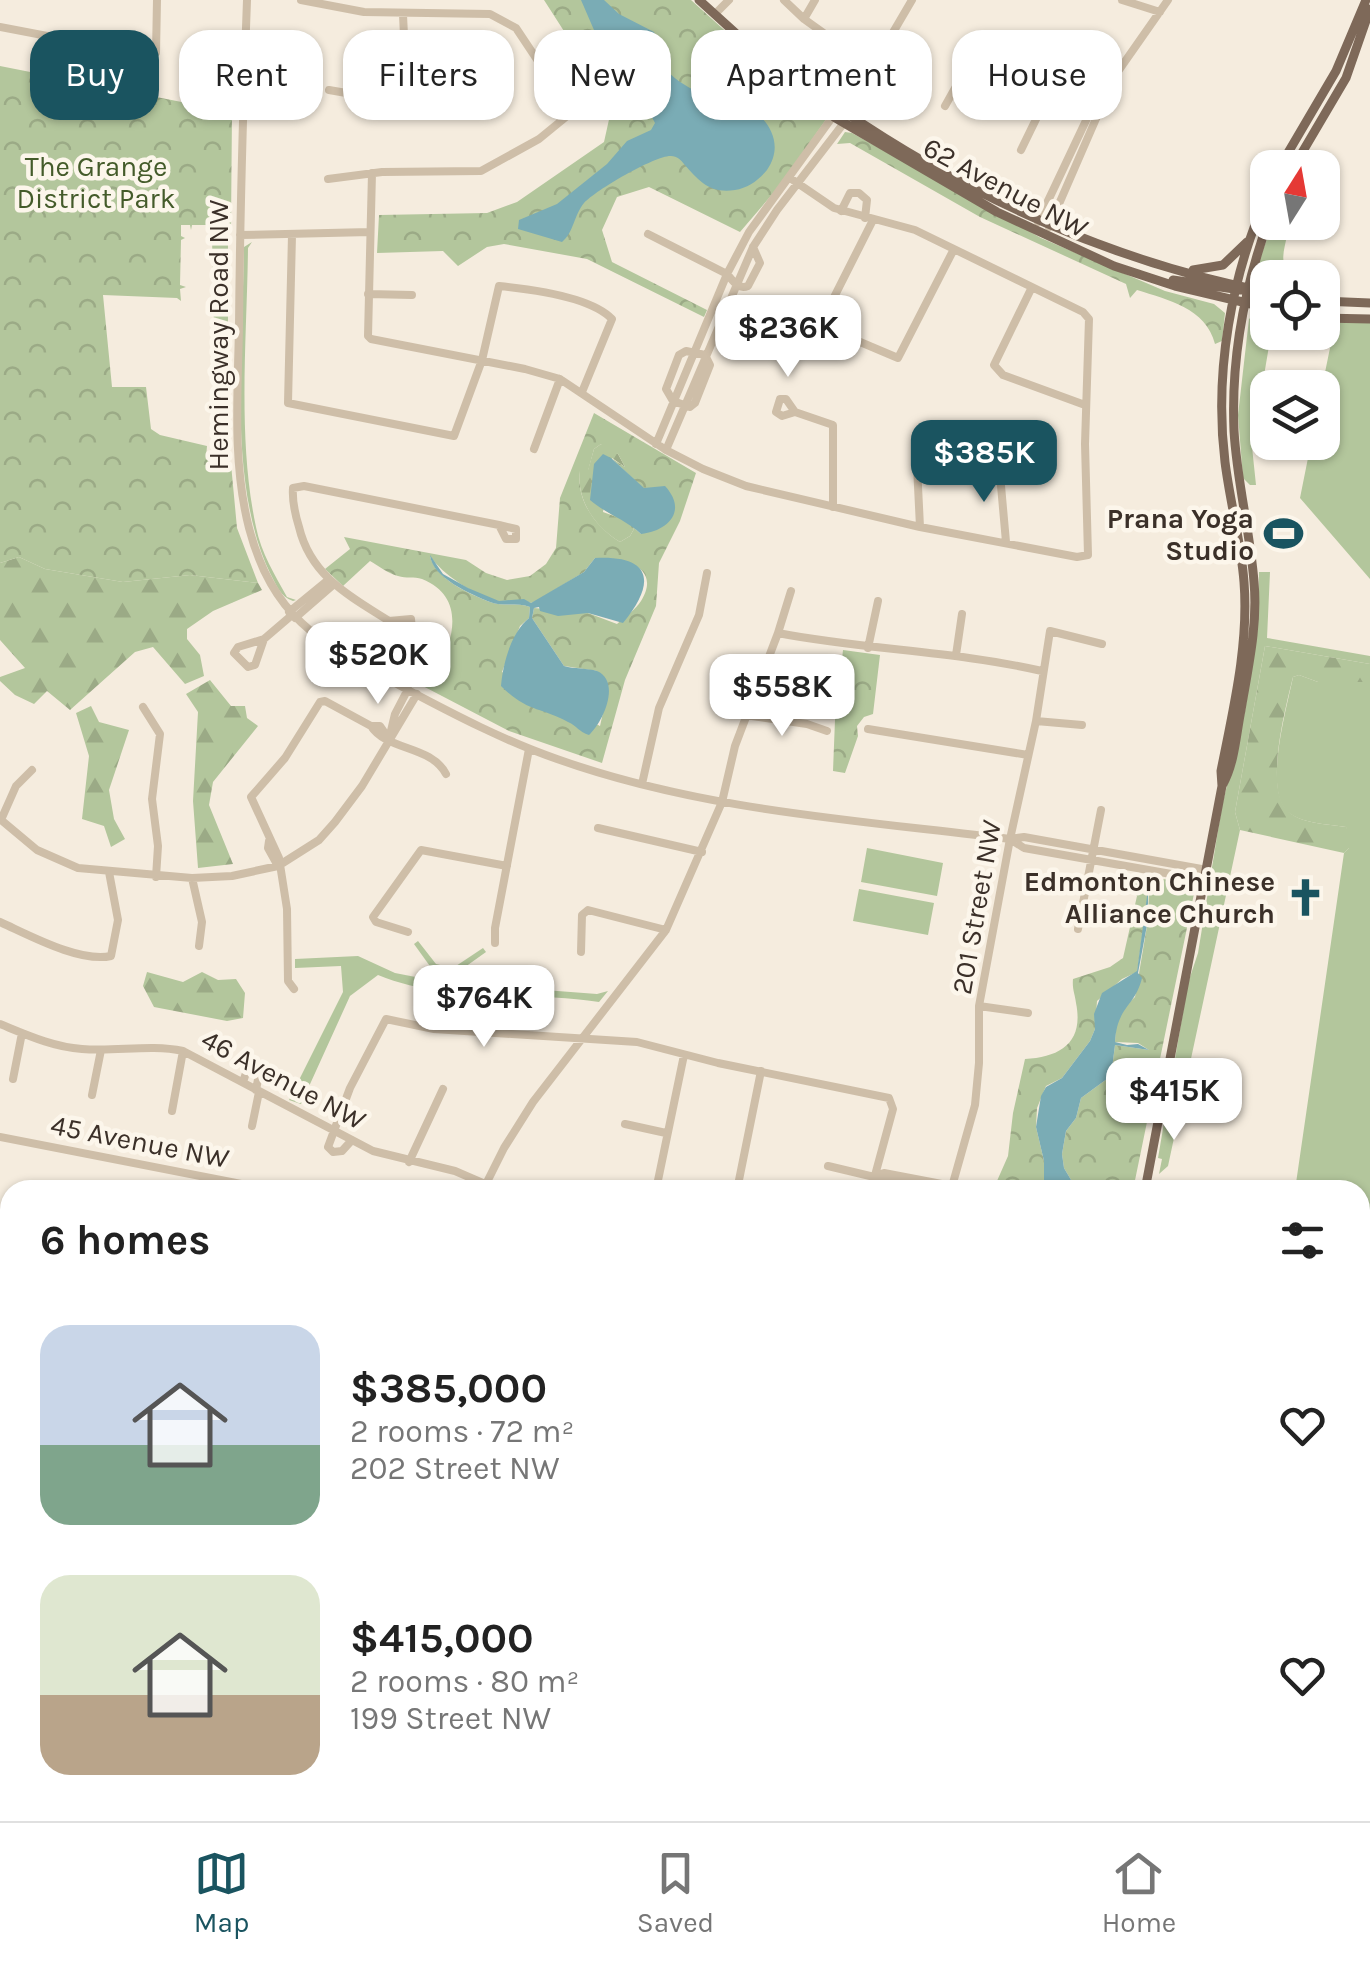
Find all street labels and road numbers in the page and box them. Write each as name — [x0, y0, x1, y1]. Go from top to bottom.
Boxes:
street label: 62 Avenue NW — [918, 130, 1094, 245]
street label: Hemingway Road NW — [202, 199, 235, 471]
street label: 201 Street NW — [945, 817, 1008, 997]
street label: 46 Avenue NW — [196, 1022, 372, 1137]
street label: 45 Avenue NW — [48, 1108, 232, 1175]

